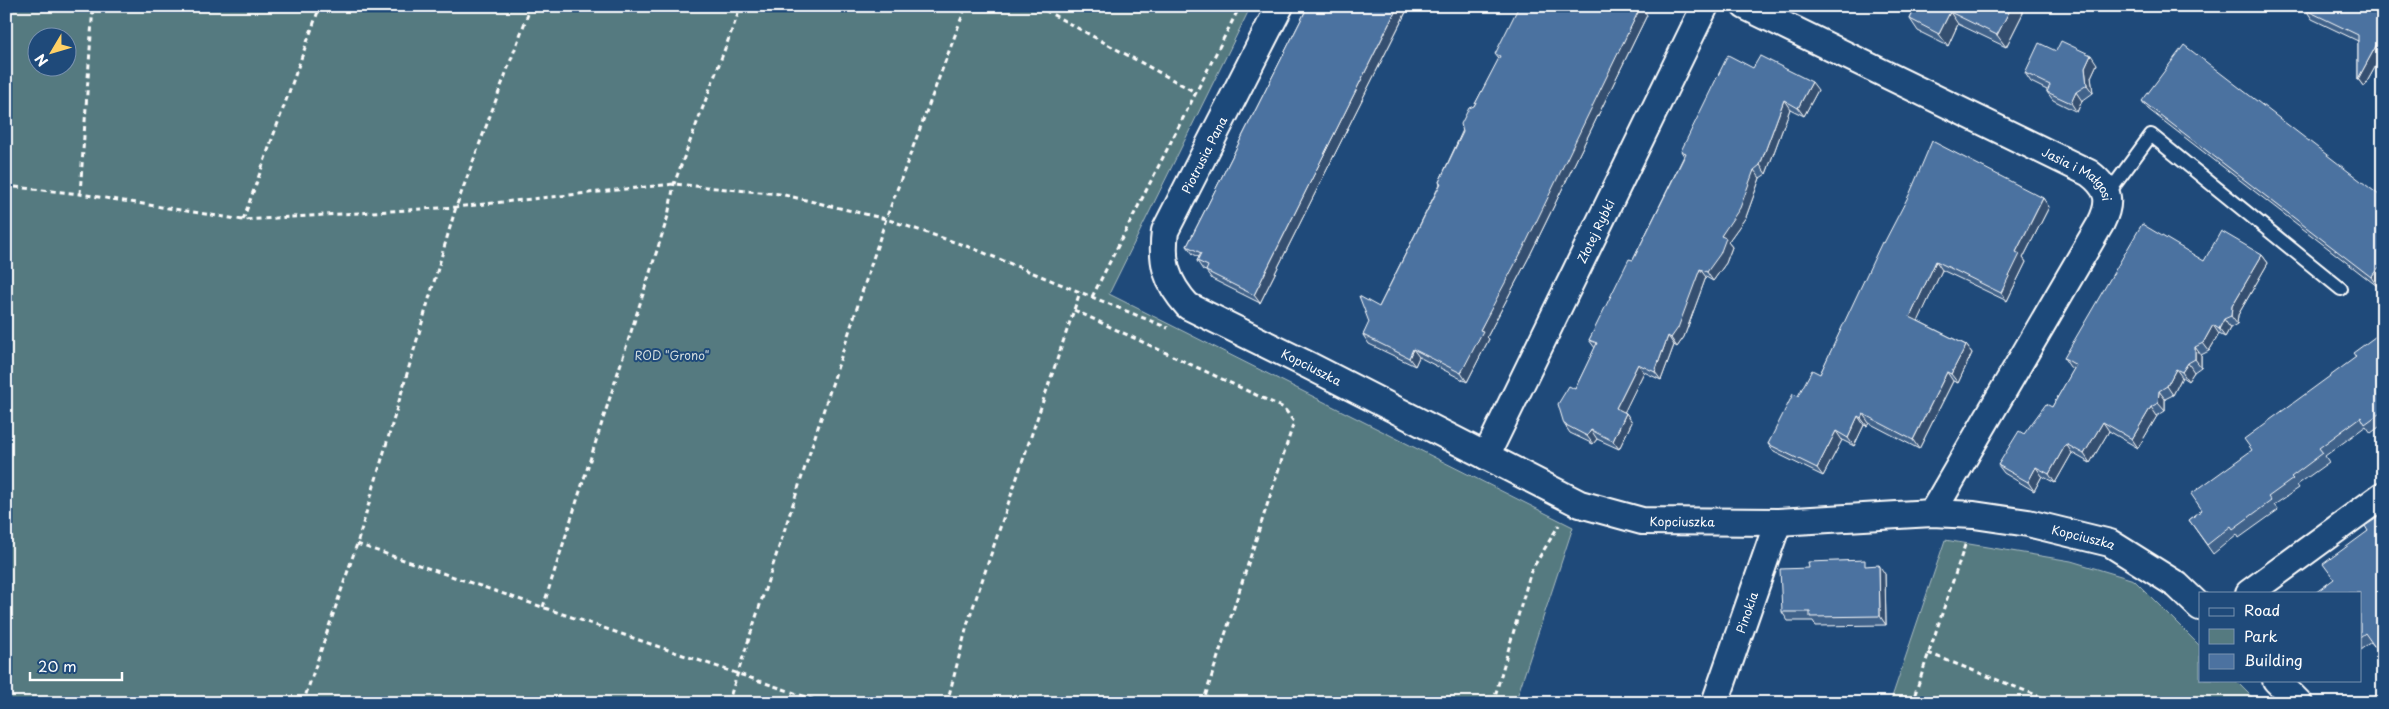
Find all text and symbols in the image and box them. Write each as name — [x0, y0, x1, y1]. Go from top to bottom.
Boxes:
north arrow — [28, 28, 78, 78]
text: N — [30, 49, 53, 71]
street label: Piotrusia Pana — [1177, 113, 1231, 197]
street label: Jasia i Małgosi — [2039, 143, 2116, 202]
street label: Złotej Rybki — [1572, 196, 1619, 266]
street label: Kopciuszka — [1278, 344, 1345, 390]
park label: ROD "Grono" — [634, 346, 710, 364]
street label: Kopciuszka — [1650, 512, 1715, 531]
street label: Kopciuszka — [2050, 520, 2120, 554]
street label: Pinokia — [1731, 589, 1762, 636]
legend — [2199, 592, 2362, 682]
text: Road — [2244, 598, 2280, 621]
text: Park — [2244, 624, 2278, 647]
text: Building — [2244, 648, 2303, 671]
scale bar — [30, 649, 122, 681]
text: 20 m — [38, 654, 77, 677]

